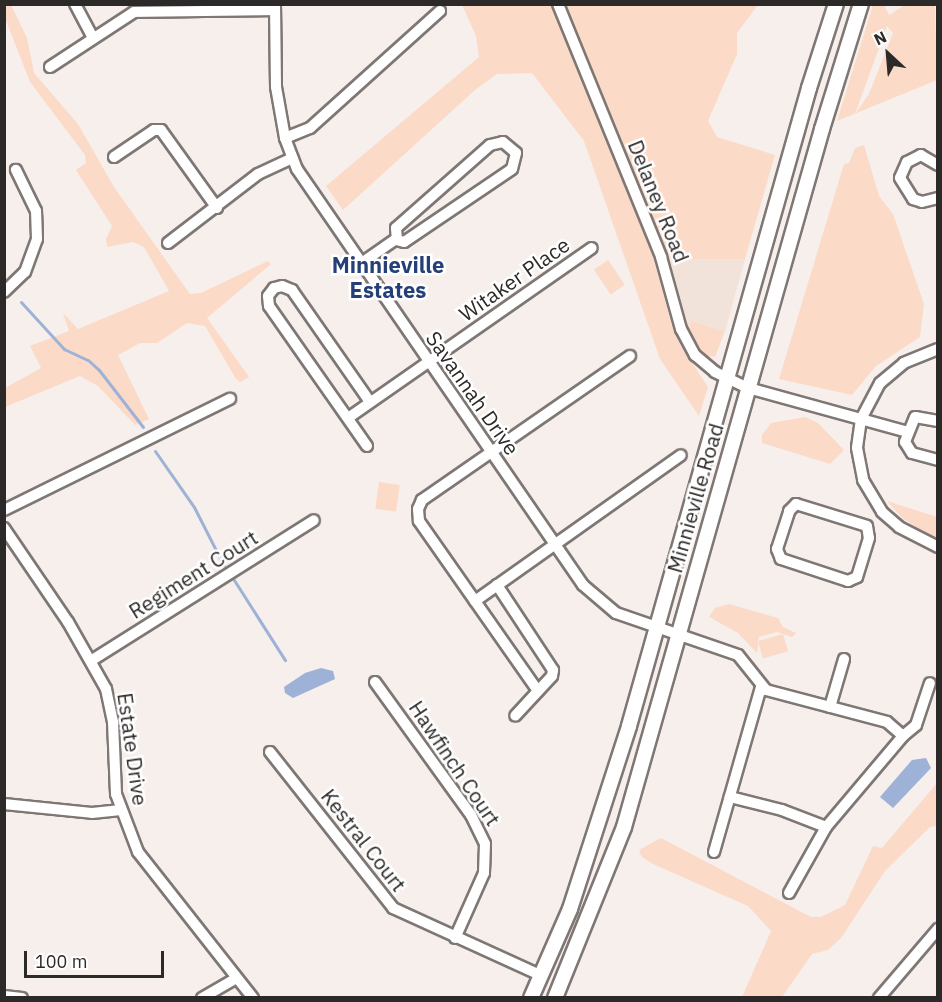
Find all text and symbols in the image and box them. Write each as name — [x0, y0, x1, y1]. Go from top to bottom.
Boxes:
north arrow — [858, 24, 918, 84]
text: N — [871, 26, 890, 49]
street label: Delaney Road — [623, 136, 695, 266]
street label: Witaker Place — [454, 232, 574, 326]
district label: Minnieville Estates — [332, 251, 444, 302]
street label: Savannah Drive — [421, 326, 525, 460]
street label: Minnieville Road — [662, 420, 728, 576]
street label: Regiment Court — [124, 524, 262, 624]
street label: Estate Drive — [113, 691, 153, 807]
street label: Hawfinch Court — [404, 696, 506, 830]
street label: Kestral Court — [316, 784, 412, 896]
scale bar — [27, 939, 166, 977]
text: 100 m — [35, 950, 87, 973]

